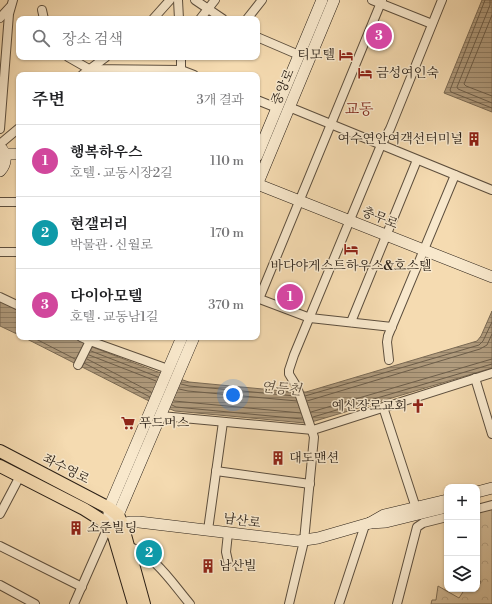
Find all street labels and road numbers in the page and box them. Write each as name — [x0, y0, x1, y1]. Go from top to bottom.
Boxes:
street label: 중앙로 — [268, 66, 298, 107]
street label: 충무로 — [360, 204, 401, 233]
street label: 좌수영로 — [40, 450, 92, 488]
street label: 남산로 — [222, 510, 262, 532]

